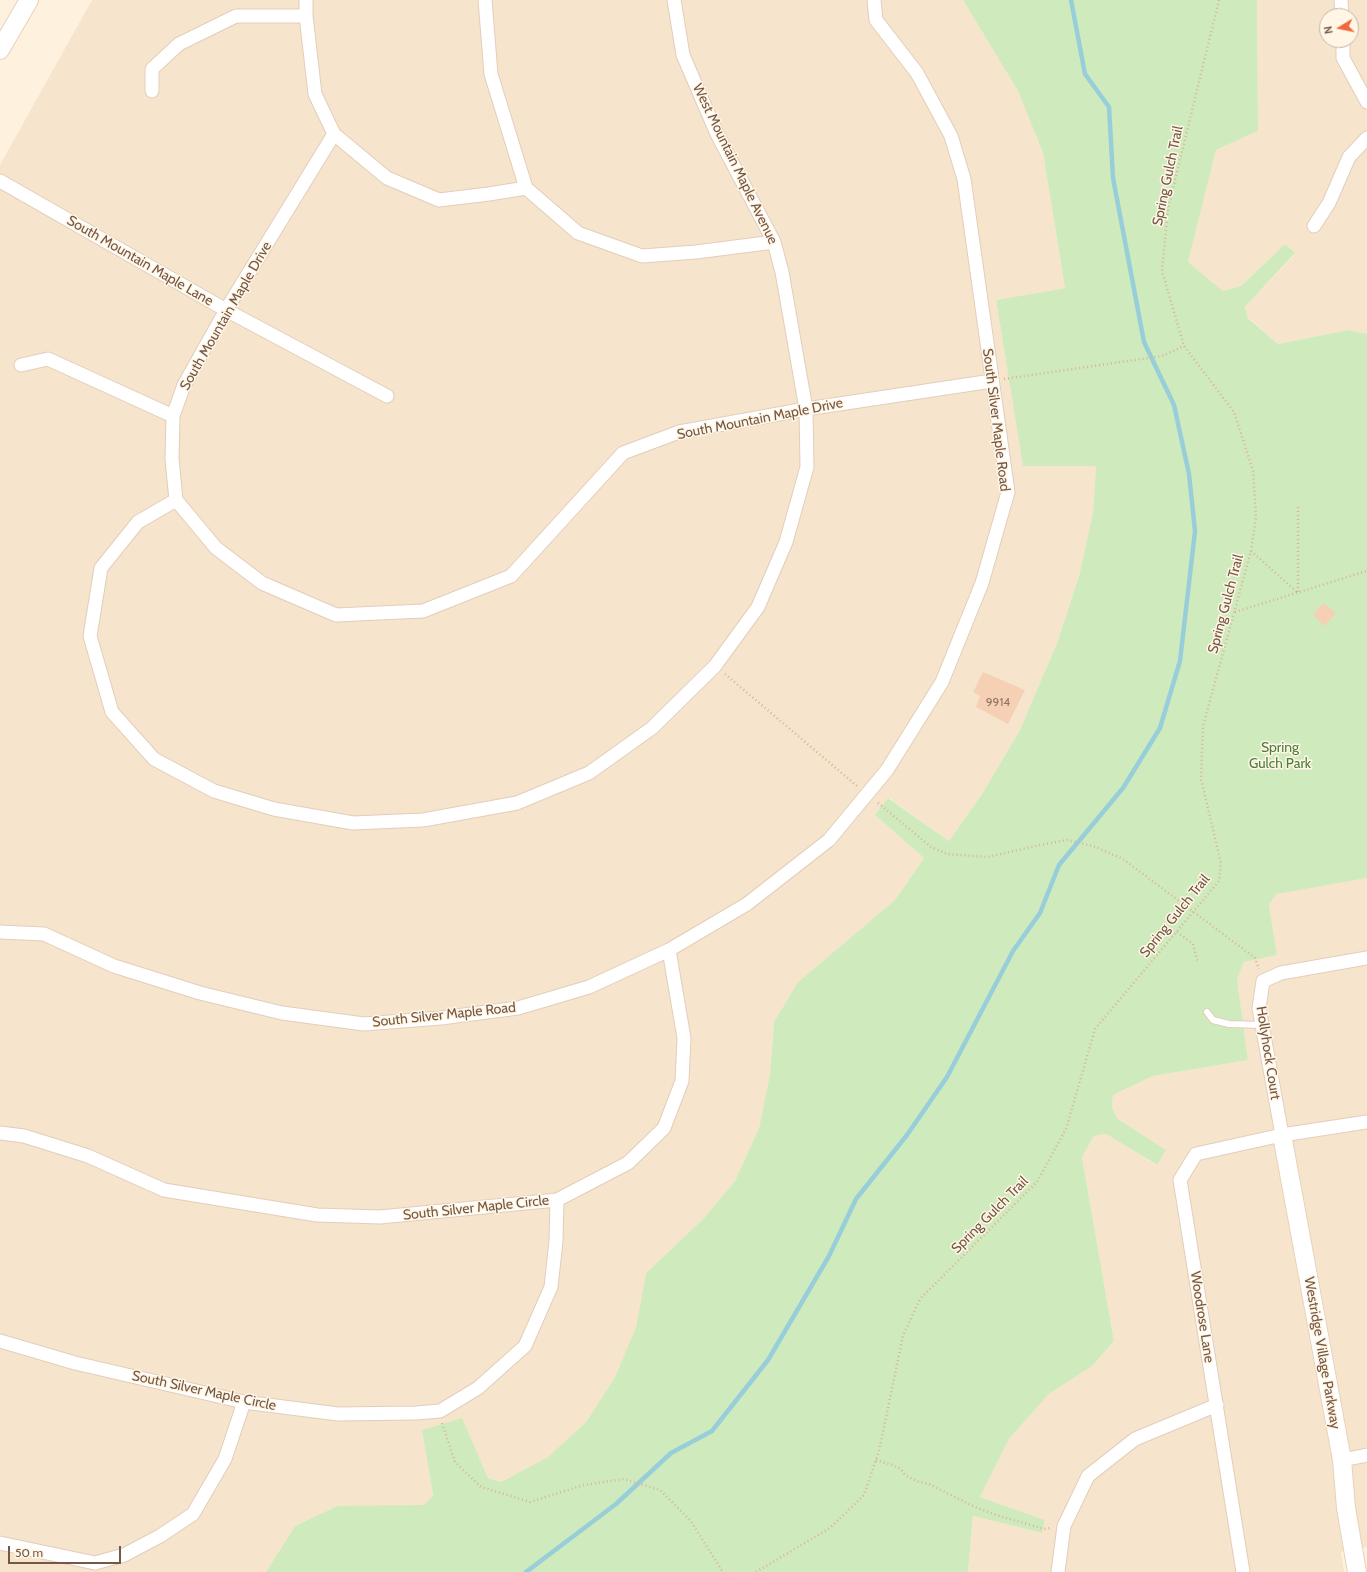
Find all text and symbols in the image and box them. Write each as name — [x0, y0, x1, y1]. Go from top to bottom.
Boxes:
north arrow — [1319, 8, 1359, 48]
text: N — [1321, 25, 1336, 35]
street label: West Mountain Maple Avenue — [689, 81, 781, 247]
street label: Spring Gulch Trail — [1149, 124, 1187, 228]
street label: South Mountain Maple Lane — [64, 212, 216, 310]
street label: South Mountain Maple Drive — [177, 239, 275, 393]
street label: South Silver Maple Road — [979, 347, 1013, 493]
street label: South Mountain Maple Drive — [676, 395, 844, 443]
street label: Spring Gulch Trail — [1205, 553, 1247, 655]
house number: 9914 — [986, 695, 1010, 709]
park label: Spring Gulch Park — [1249, 740, 1311, 772]
street label: Spring Gulch Trail — [1136, 871, 1214, 961]
street label: South Silver Maple Road — [371, 999, 517, 1031]
street label: Hollyhock Court — [1252, 1005, 1284, 1101]
street label: Spring Gulch Trail — [948, 1173, 1032, 1257]
street label: South Silver Maple Circle — [402, 1192, 550, 1224]
street label: Woodrose Lane — [1186, 1270, 1218, 1364]
street label: Westridge Village Parkway — [1300, 1276, 1344, 1430]
street label: South Silver Maple Circle — [130, 1368, 278, 1414]
scale bar — [10, 1538, 123, 1564]
text: 50 m — [15, 1545, 43, 1560]

